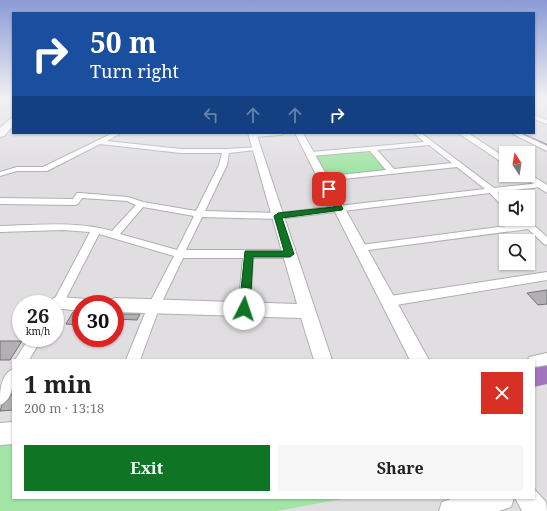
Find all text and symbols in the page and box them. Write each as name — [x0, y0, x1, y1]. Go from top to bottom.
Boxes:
text: 50 m — [90, 23, 157, 61]
icon: right — [24, 28, 76, 80]
text: Turn right — [90, 59, 179, 83]
icon: left — [200, 104, 222, 126]
icon: ahead — [242, 104, 264, 126]
icon: ahead — [284, 104, 306, 126]
icon: right — [326, 104, 348, 126]
north arrow — [499, 146, 535, 182]
map controls — [499, 146, 535, 270]
pin — [312, 172, 346, 206]
icon: arrive — [318, 178, 340, 200]
button: sound — [499, 190, 535, 226]
button: search — [499, 234, 535, 270]
position arrow — [223, 288, 265, 330]
speed limit sign: 30 — [72, 295, 124, 347]
text: 26 — [27, 302, 49, 329]
text: km/h — [26, 324, 50, 338]
text: 1 min — [24, 367, 92, 400]
button: close — [481, 372, 523, 414]
text: 200 m · 13:18 — [24, 399, 104, 417]
button: Exit — [24, 445, 270, 491]
button: Share — [278, 445, 523, 491]

